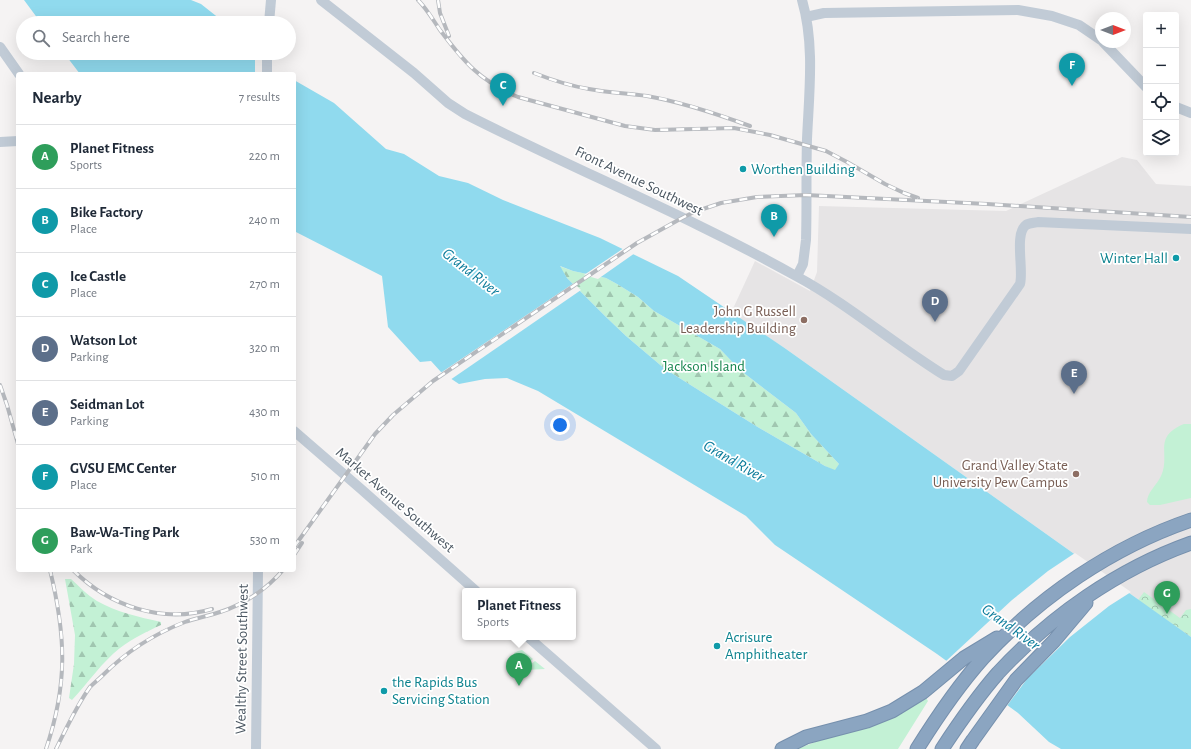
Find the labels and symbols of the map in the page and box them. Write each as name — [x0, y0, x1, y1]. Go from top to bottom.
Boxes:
north arrow — [1095, 12, 1131, 48]
pin: F — [1059, 53, 1085, 86]
pin: C — [490, 73, 516, 106]
street label: Front Avenue Southwest — [573, 143, 706, 219]
place label: Worthen Building — [751, 162, 856, 177]
marker: Worthen Building — [738, 164, 748, 174]
pin: B — [761, 204, 787, 237]
water label: Grand River — [440, 245, 503, 300]
place label: Winter Hall — [1100, 251, 1168, 266]
marker: Winter Hall — [1171, 253, 1181, 263]
pin: D — [922, 289, 948, 322]
place label: John G Russell Leadership Building — [680, 304, 797, 336]
marker: John G Russell Leadership Building — [799, 315, 809, 325]
park label: Jackson Island — [663, 359, 745, 374]
pin: E — [1061, 361, 1087, 394]
your location — [550, 415, 570, 435]
water label: Grand River — [701, 437, 768, 485]
street label: Market Avenue Southwest — [333, 445, 457, 556]
place label: Grand Valley State University Pew Campus — [933, 458, 1068, 490]
marker: Grand Valley State University Pew Campus — [1071, 469, 1081, 479]
pin: G — [1154, 581, 1180, 614]
street label: Wealthy Street Southwest — [233, 583, 251, 734]
water label: Grand River — [979, 601, 1044, 654]
place label: Acrisure Amphitheater — [725, 630, 808, 662]
marker: Acrisure Amphitheater — [712, 641, 722, 651]
pin: A — [506, 653, 532, 686]
place label: the Rapids Bus Servicing Station — [392, 675, 490, 707]
marker: the Rapids Bus Servicing Station — [379, 686, 389, 696]

